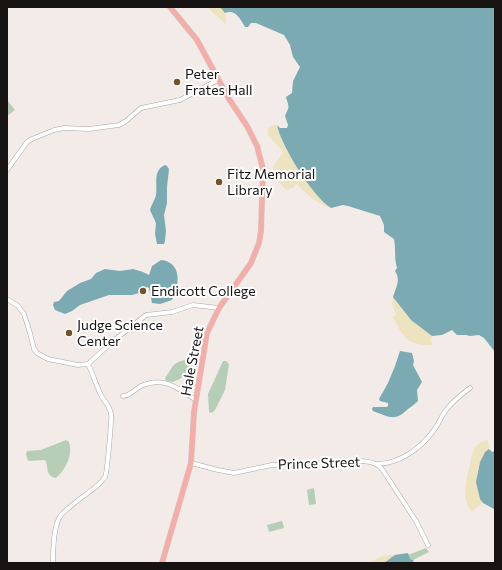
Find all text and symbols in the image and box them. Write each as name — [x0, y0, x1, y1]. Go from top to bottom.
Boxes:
place label: Peter Frates Hall — [185, 65, 253, 98]
marker: Peter Frates Hall — [172, 77, 182, 87]
place label: Fitz Memorial Library — [227, 165, 315, 198]
marker: Fitz Memorial Library — [214, 177, 224, 187]
place label: Endicott College — [151, 282, 256, 299]
marker: Endicott College — [138, 286, 148, 296]
place label: Judge Science Center — [77, 316, 163, 349]
street label: Hale Street — [176, 324, 207, 397]
marker: Judge Science Center — [64, 328, 74, 338]
street label: Prince Street — [277, 453, 361, 472]

